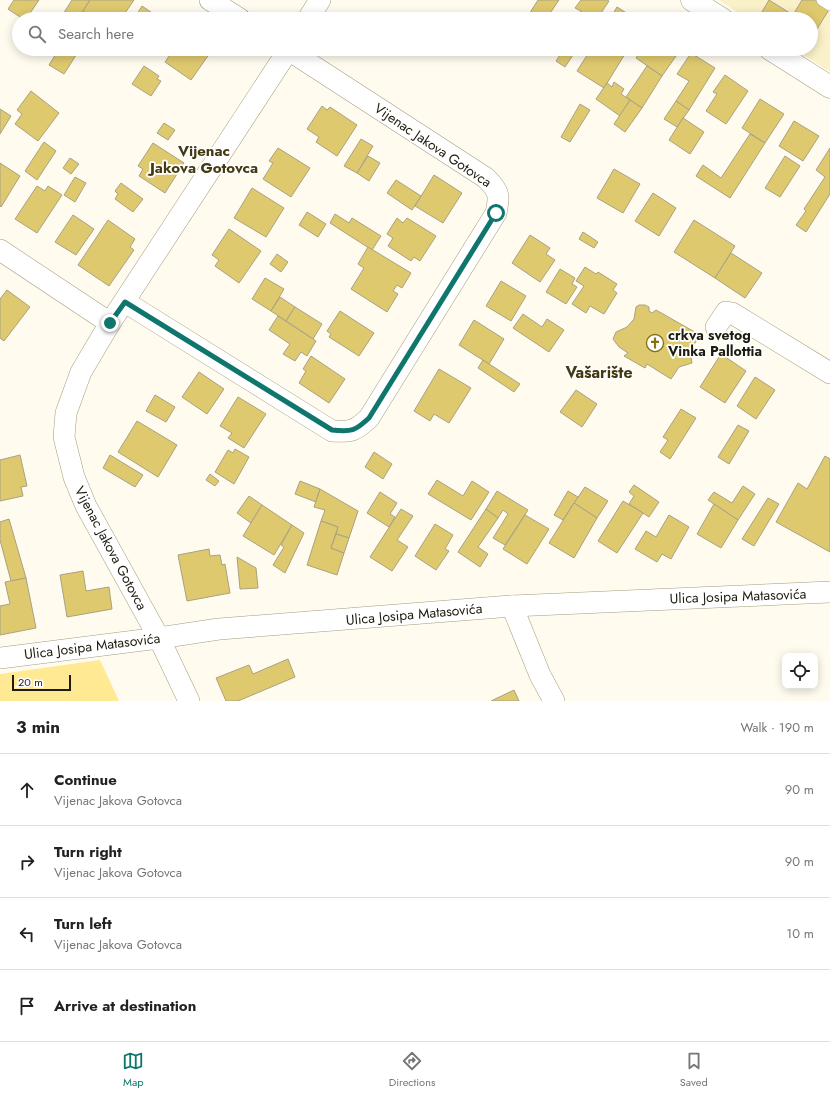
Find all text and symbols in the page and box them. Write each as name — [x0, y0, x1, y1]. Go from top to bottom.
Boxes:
search box — [12, 12, 818, 56]
icon: search — [26, 23, 48, 45]
text: Search here — [58, 23, 134, 45]
street label: Vijenac Jakova Gotovca — [370, 98, 496, 192]
district label: Vijenac Jakova Gotovca — [147, 140, 258, 179]
route start — [487, 204, 505, 222]
route end — [101, 314, 119, 332]
place label: crkva svetog Vinka Pallottia — [667, 325, 762, 361]
church icon: crkva svetog Vinka Pallottia — [645, 333, 665, 353]
district label: Vašarište — [564, 361, 633, 384]
street label: Vijenac Jakova Gotovca — [70, 482, 152, 614]
street label: Ulica Josipa Matasovića — [669, 584, 807, 608]
street label: Ulica Josipa Matasovića — [345, 598, 483, 630]
street label: Ulica Josipa Matasovića — [23, 628, 161, 664]
map controls — [782, 653, 818, 689]
button: locate — [782, 653, 818, 689]
scale bar — [12, 673, 71, 692]
text: 20 m — [18, 674, 43, 690]
text: 3 min — [16, 715, 60, 739]
text: Walk · 190 m — [741, 718, 814, 737]
text: Continue — [54, 769, 117, 791]
icon: ahead — [16, 779, 38, 801]
text: 90 m — [785, 780, 814, 799]
text: Vijenac Jakova Gotovca — [54, 791, 182, 810]
text: Turn right — [54, 841, 122, 863]
icon: right — [16, 851, 38, 873]
text: 90 m — [785, 852, 814, 871]
text: Vijenac Jakova Gotovca — [54, 863, 182, 882]
text: Turn left — [54, 913, 112, 935]
icon: left — [16, 923, 38, 945]
text: 10 m — [786, 924, 814, 943]
text: Vijenac Jakova Gotovca — [54, 935, 182, 954]
icon: arrive — [16, 995, 38, 1017]
text: Arrive at destination — [54, 995, 196, 1017]
tab: Map — [122, 1050, 144, 1090]
tab: Directions — [389, 1050, 435, 1090]
tab: Saved — [680, 1050, 708, 1090]

